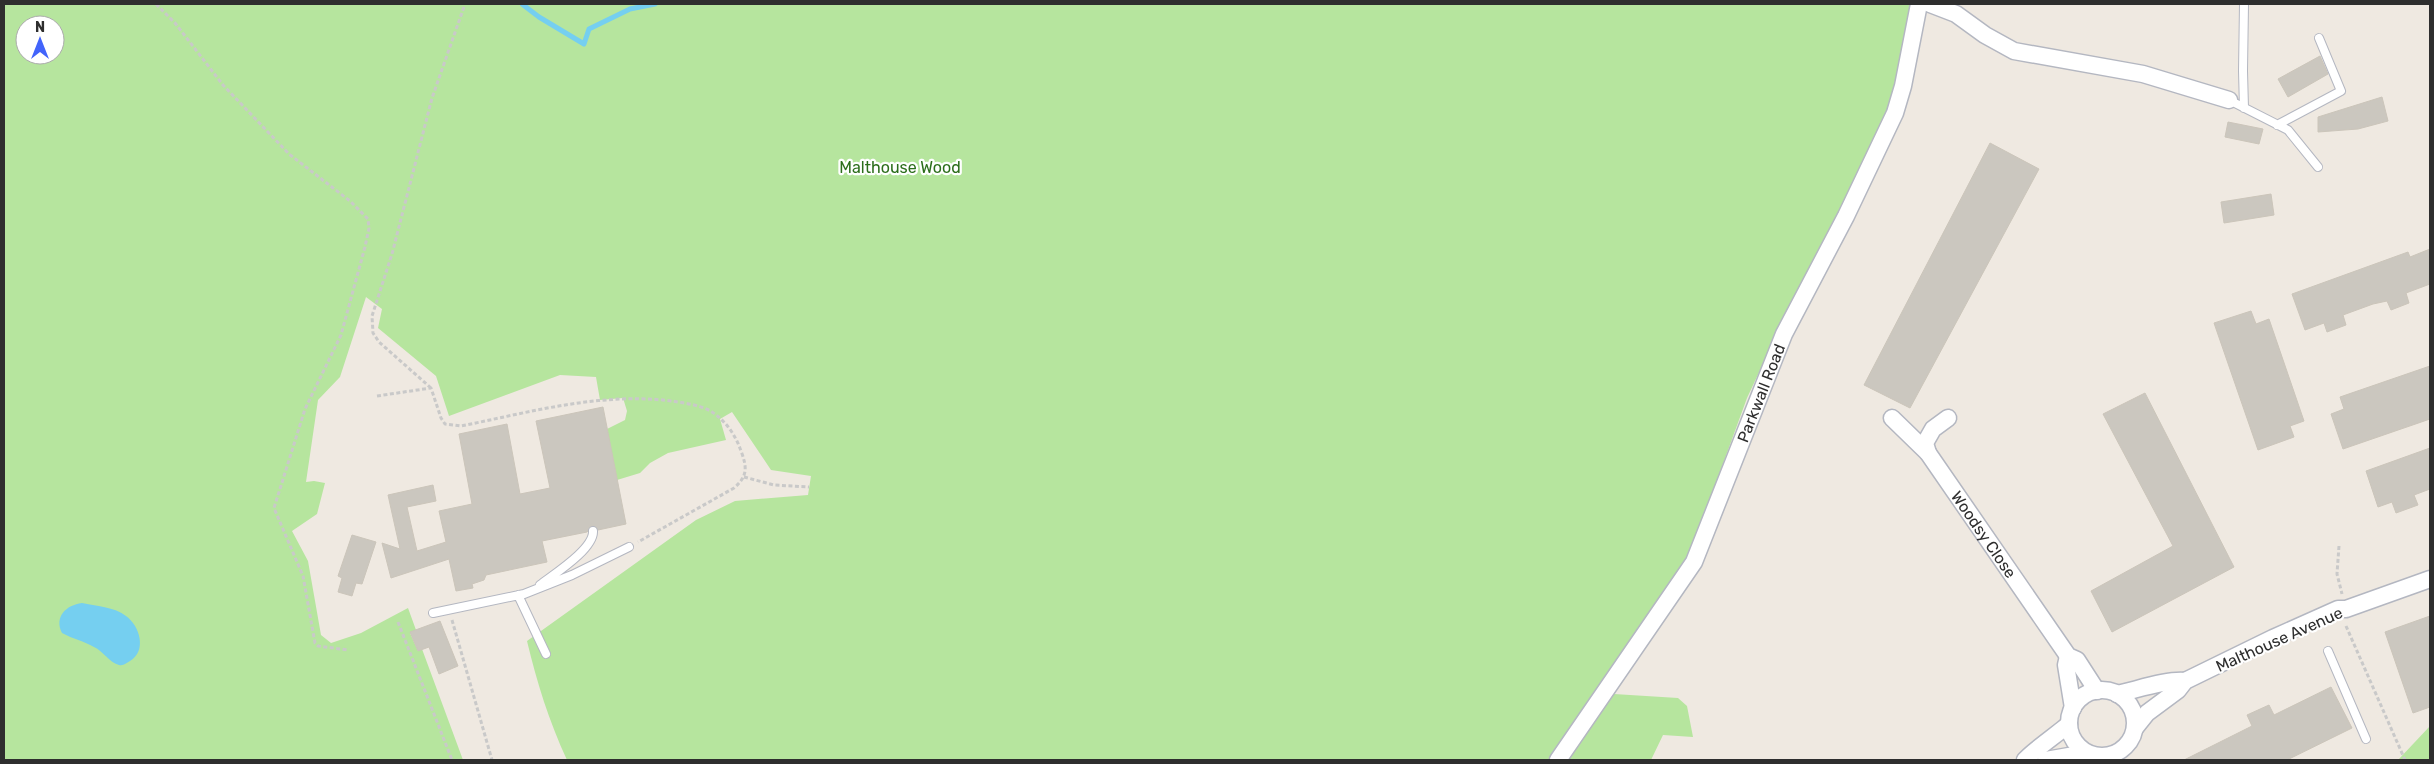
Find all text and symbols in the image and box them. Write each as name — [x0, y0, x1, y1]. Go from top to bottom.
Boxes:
north arrow — [15, 15, 65, 65]
text: N — [35, 19, 45, 36]
park label: Malthouse Wood — [839, 158, 961, 177]
street label: Parkwall Road — [1733, 341, 1789, 445]
street label: Woodsy Close — [1947, 487, 2020, 582]
street label: Malthouse Avenue — [2213, 603, 2346, 676]

